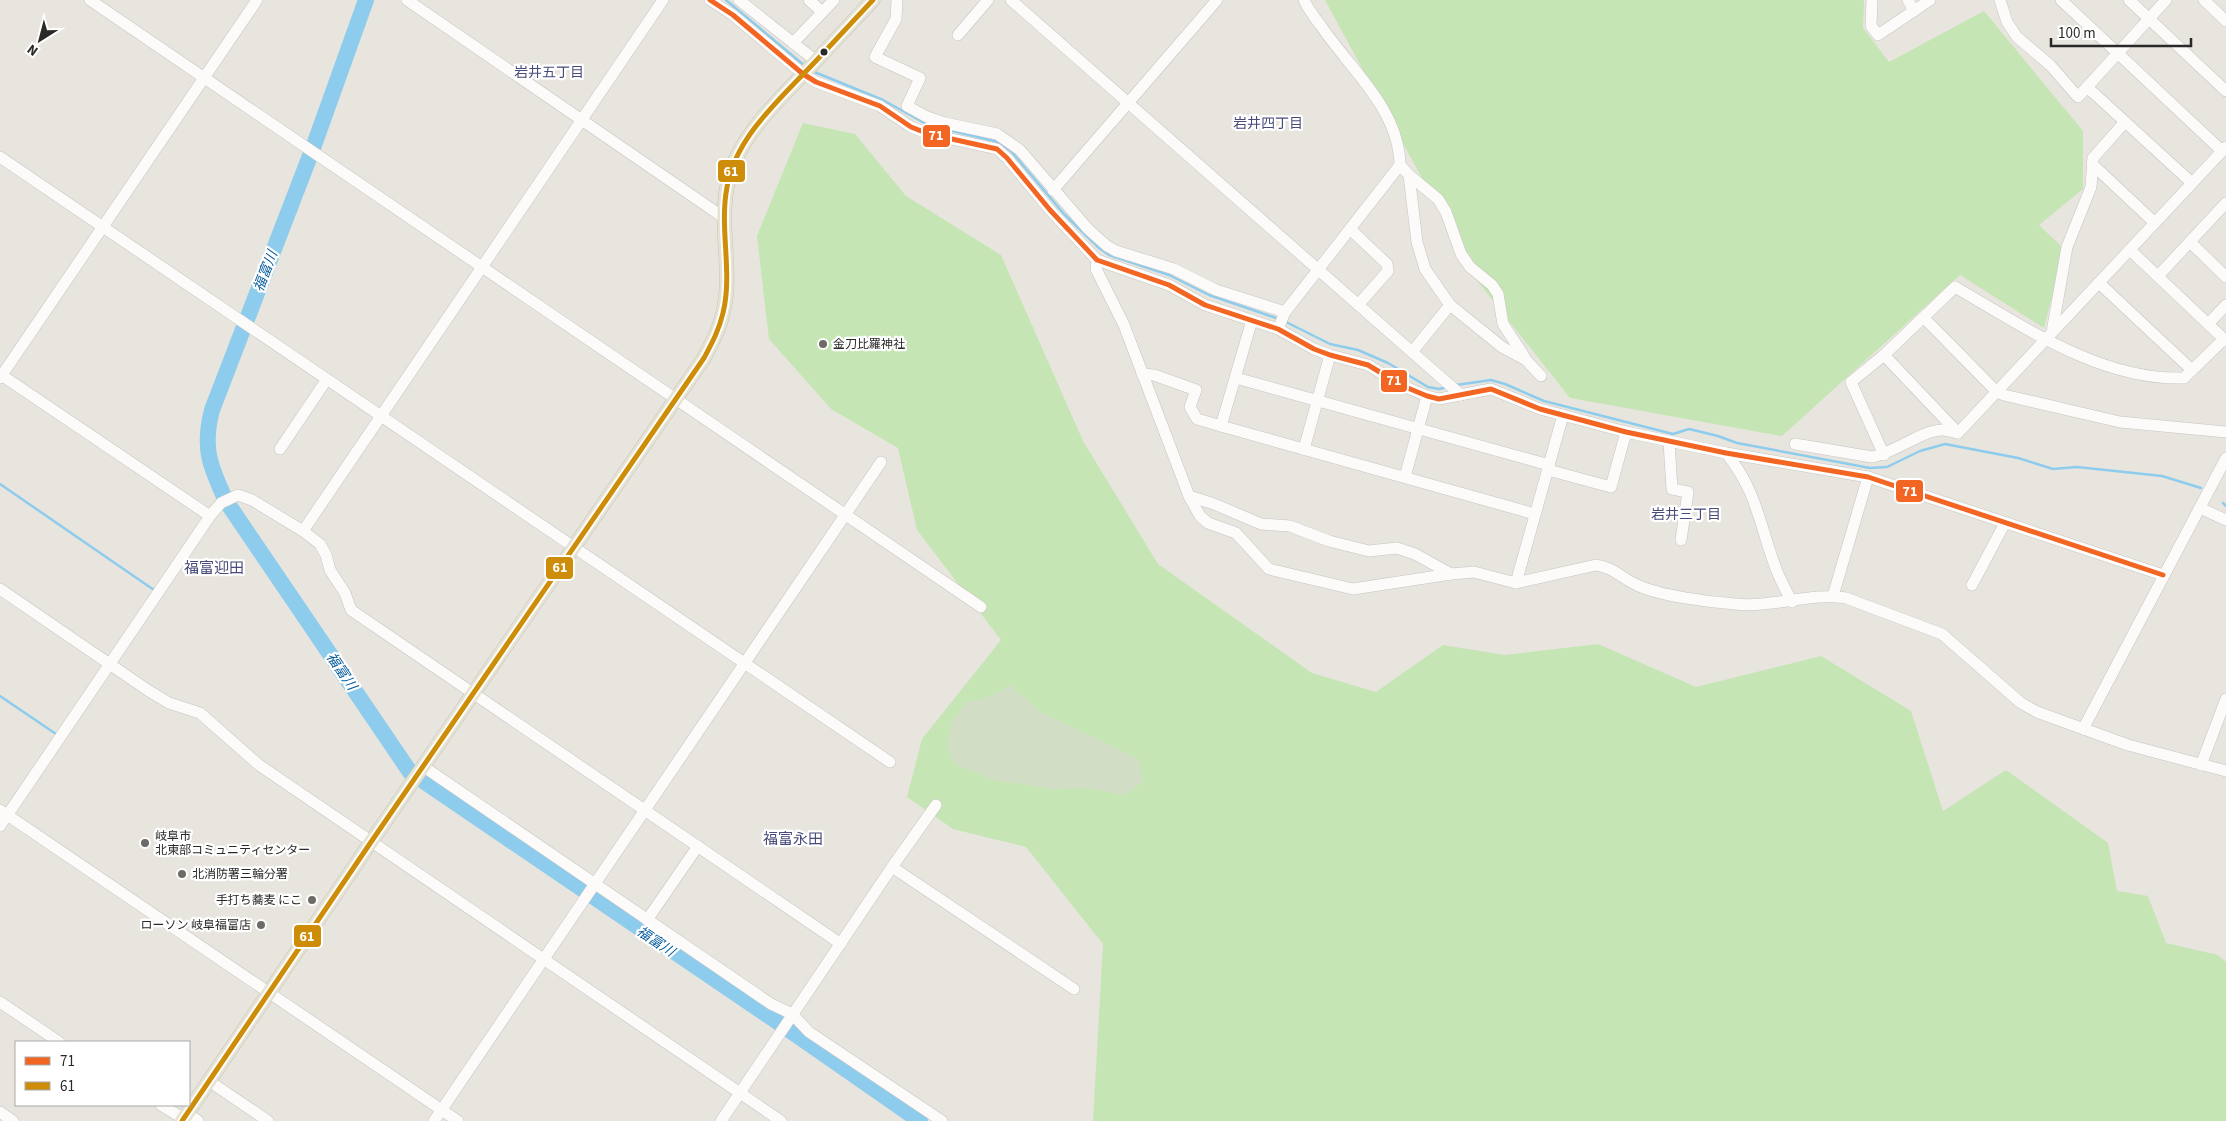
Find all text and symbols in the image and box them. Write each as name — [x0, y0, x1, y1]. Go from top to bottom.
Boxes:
north arrow — [15, 15, 65, 65]
scale bar — [2051, 15, 2191, 47]
text: 100 m — [2058, 23, 2096, 44]
text: N — [23, 39, 43, 61]
unlabelled marker — [819, 47, 829, 57]
district label: 岩井五丁目 — [514, 63, 584, 83]
district label: 岩井四丁目 — [1233, 114, 1303, 134]
line badge: 71 — [922, 124, 951, 148]
text: 71 — [929, 126, 943, 146]
line badge: 61 — [717, 159, 746, 183]
text: 61 — [724, 162, 738, 182]
water label: 福富川 — [249, 246, 284, 295]
place label: 金刀比羅神社 — [833, 336, 905, 353]
marker: 金刀比羅神社 — [817, 338, 829, 350]
line badge: 71 — [1380, 369, 1408, 393]
text: 71 — [1387, 371, 1401, 391]
line badge: 71 — [1895, 479, 1924, 503]
text: 71 — [1903, 482, 1917, 502]
district label: 岩井三丁目 — [1651, 505, 1721, 525]
line badge: 61 — [545, 556, 574, 580]
district label: 福富迎田 — [184, 558, 244, 579]
text: 61 — [553, 558, 567, 578]
water label: 福富川 — [321, 649, 362, 696]
place label: 岐阜市 北東部コミュニティセンター — [155, 828, 310, 859]
district label: 福富永田 — [763, 829, 823, 850]
marker: 岐阜市 北東部コミュニティセンター — [139, 837, 151, 849]
place label: 北消防署三輪分署 — [192, 866, 288, 883]
marker: 北消防署三輪分署 — [176, 868, 188, 880]
place label: 手打ち蕎麦 にこ — [216, 892, 302, 909]
marker: 手打ち蕎麦 にこ — [306, 894, 318, 906]
place label: ローソン 岐阜福富店 — [141, 917, 251, 934]
marker: ローソン 岐阜福富店 — [255, 919, 267, 931]
water label: 福富川 — [632, 922, 680, 963]
line badge: 61 — [293, 924, 322, 948]
text: 61 — [300, 927, 314, 947]
legend — [15, 1041, 190, 1106]
text: 71 — [60, 1051, 75, 1072]
text: 61 — [60, 1076, 75, 1097]

